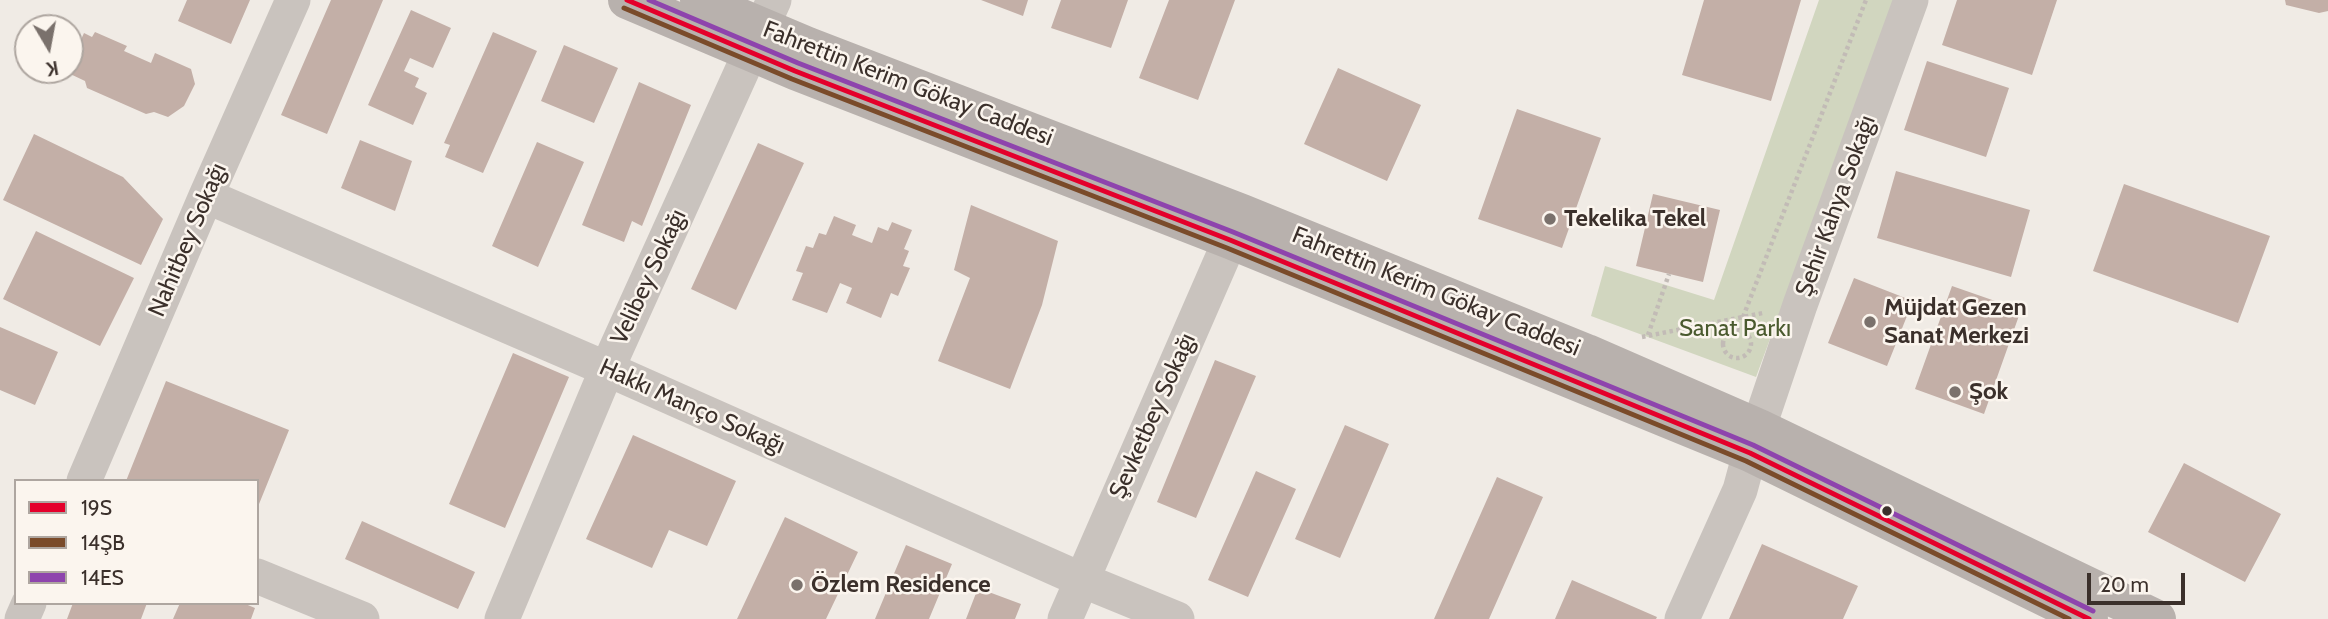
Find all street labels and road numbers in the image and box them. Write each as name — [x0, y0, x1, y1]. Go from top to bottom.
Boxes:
street label: Fahrettin Kerim Gökay Caddesi — [759, 15, 1057, 153]
street label: Şehir Kahya Sokağı — [1790, 112, 1882, 300]
street label: Nahitbey Sokağı — [143, 159, 233, 321]
street label: Velibey Sokağı — [605, 205, 693, 349]
street label: Fahrettin Kerim Gökay Caddesi — [1288, 221, 1584, 363]
street label: Şevketbey Sokağı — [1104, 329, 1202, 503]
street label: Hakkı Manço Sokağı — [595, 353, 789, 461]

